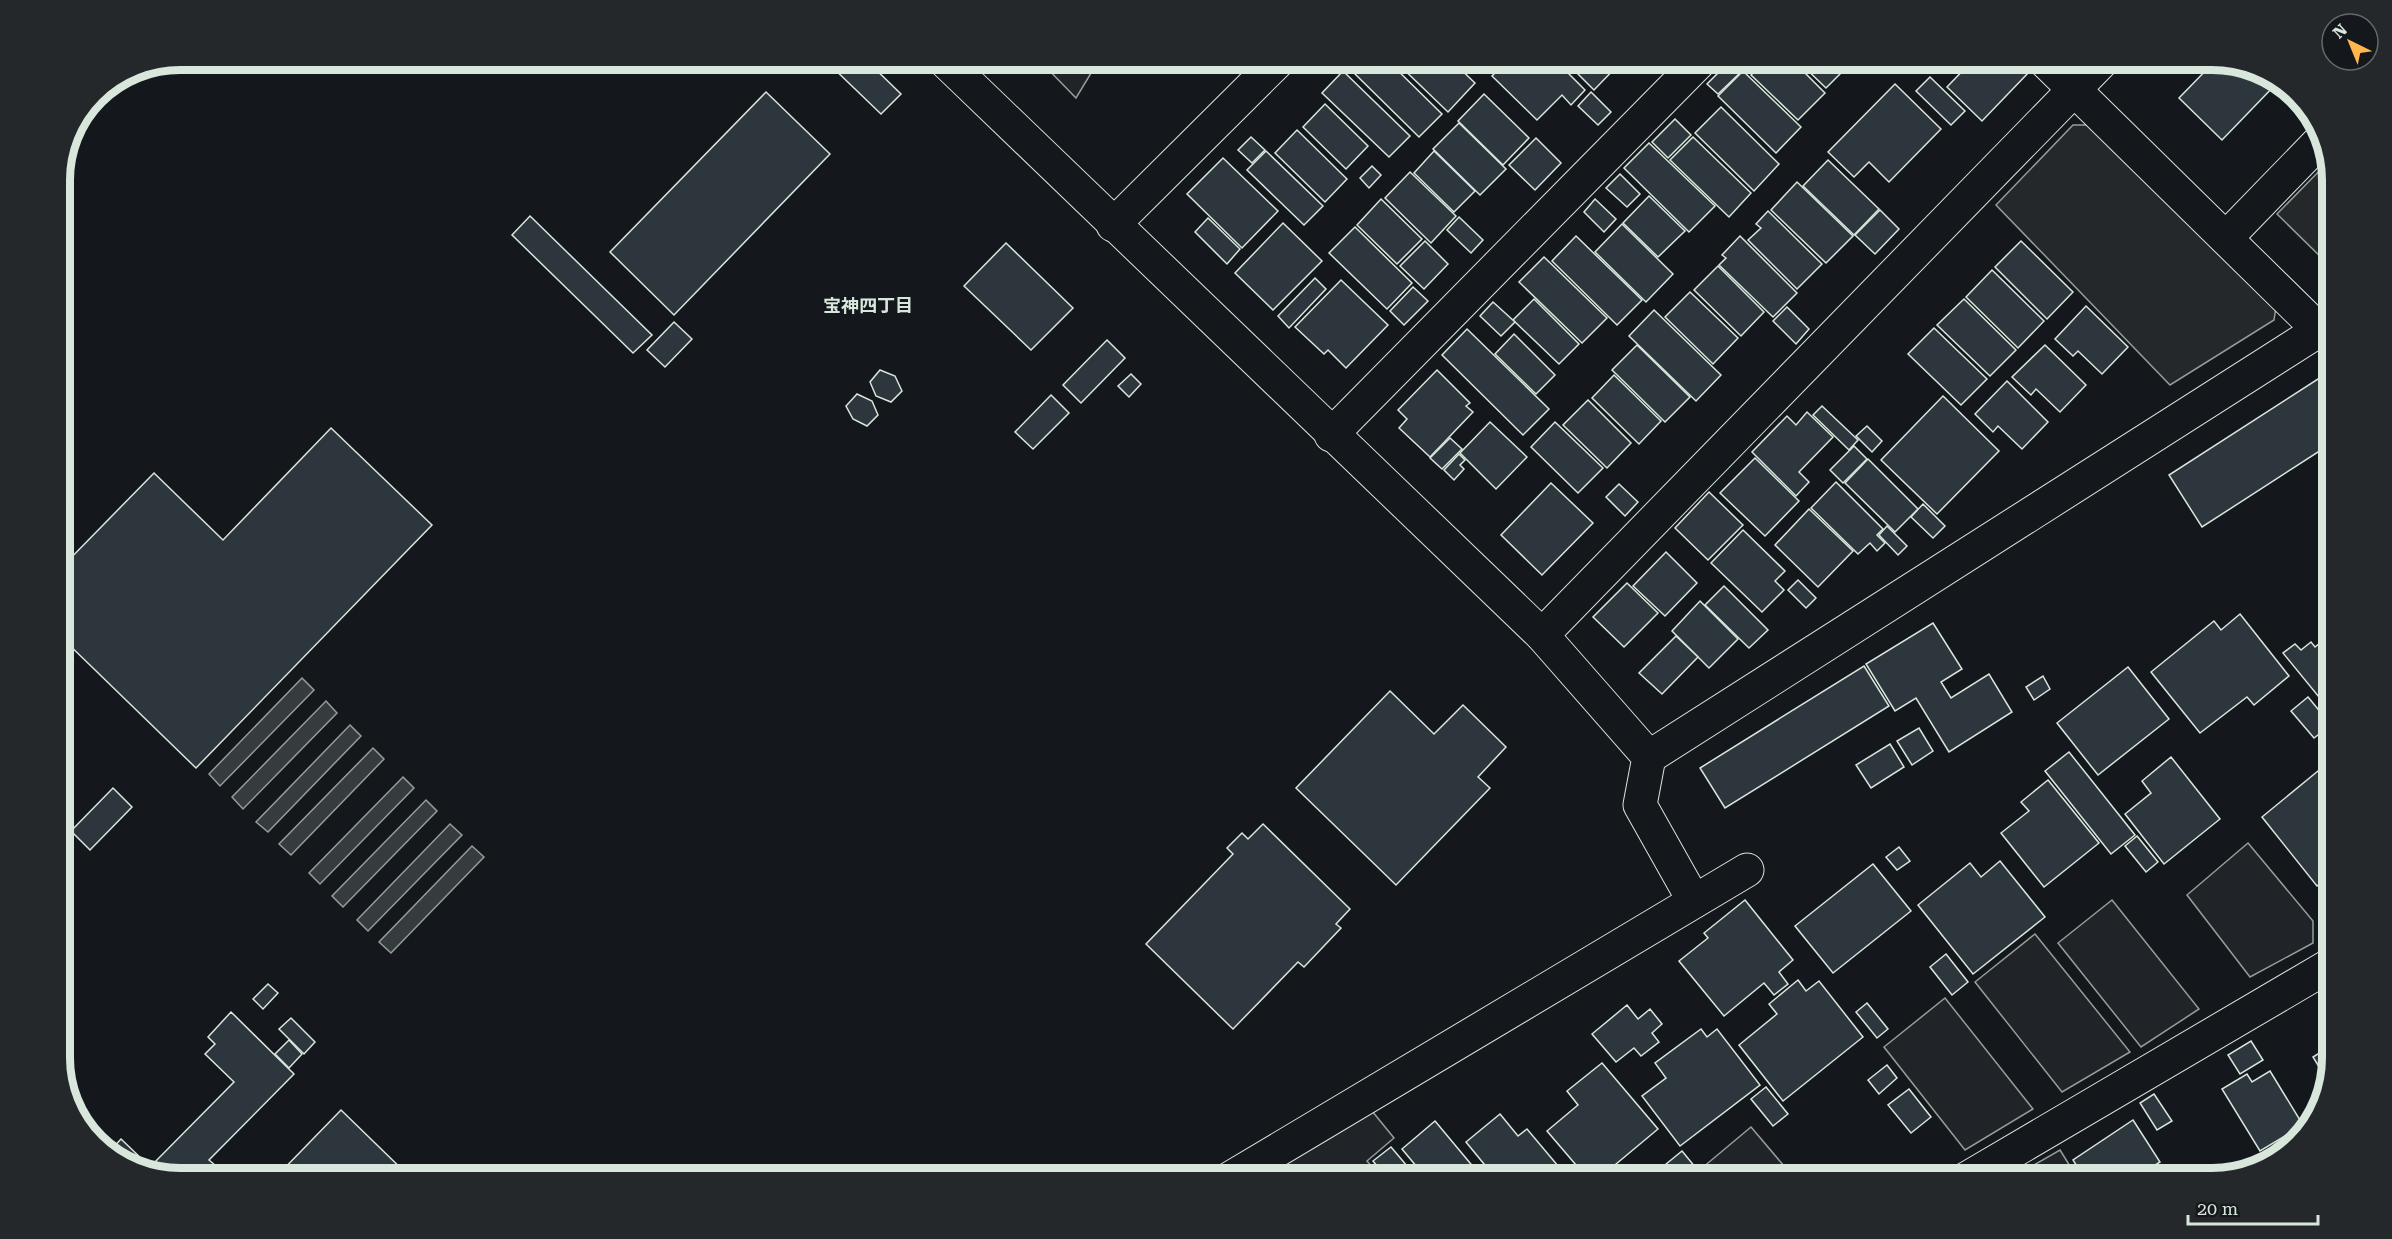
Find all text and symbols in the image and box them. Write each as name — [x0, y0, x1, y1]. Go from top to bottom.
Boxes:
north arrow — [2320, 12, 2380, 72]
text: N — [2329, 20, 2351, 43]
district label: 宝神四丁目 — [823, 295, 913, 316]
scale bar — [2188, 1188, 2318, 1226]
text: 20 m — [2197, 1198, 2238, 1219]

